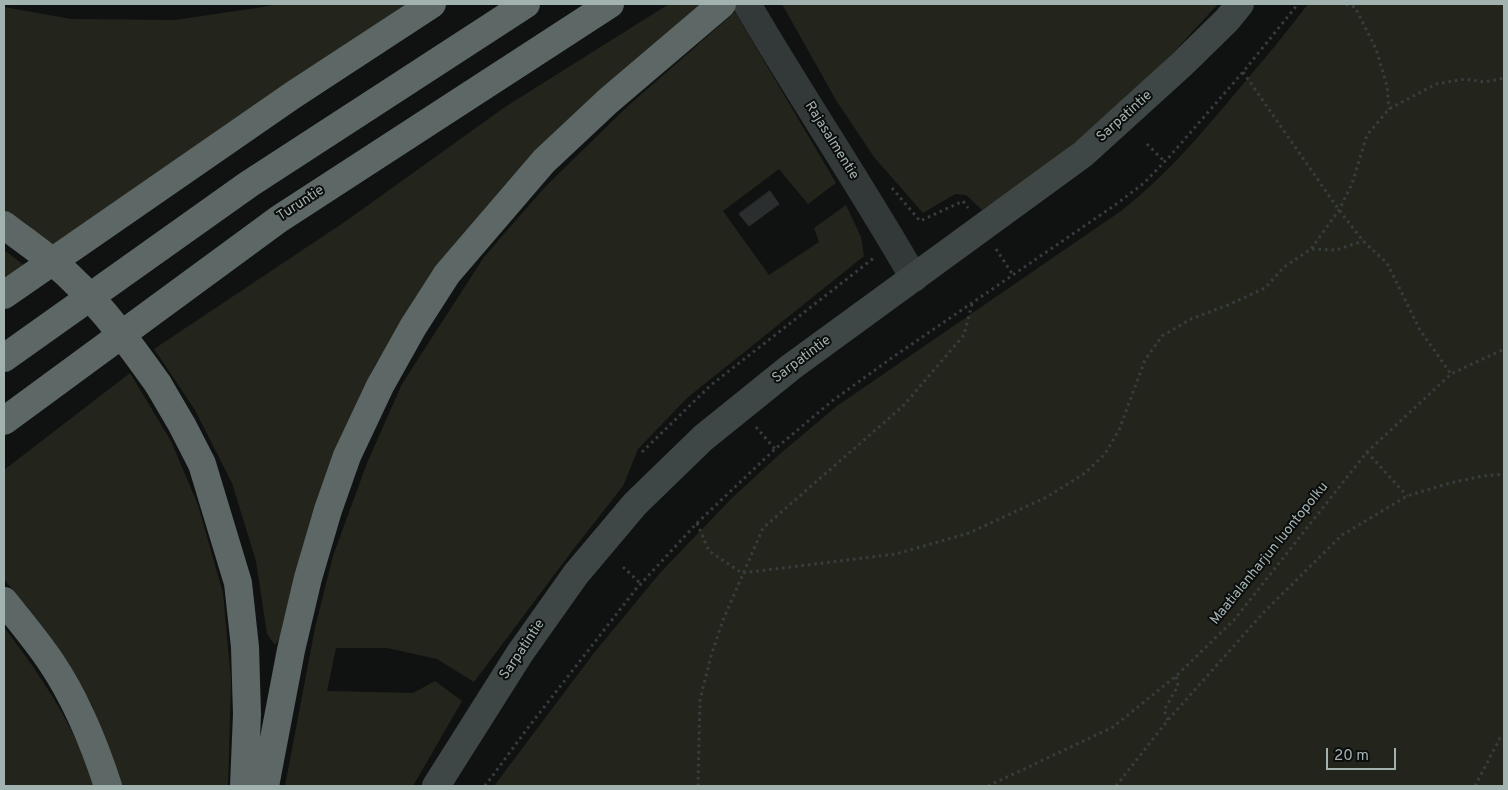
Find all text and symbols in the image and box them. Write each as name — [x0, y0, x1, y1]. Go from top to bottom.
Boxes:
street label: Sarpatintie — [1094, 88, 1156, 146]
street label: Rajasalmentie — [800, 99, 862, 183]
street label: Turuntie — [274, 183, 328, 225]
street label: Sarpatintie — [769, 333, 835, 387]
street label: Maatialanharjun luontopolku — [1207, 479, 1333, 629]
street label: Sarpatintie — [497, 617, 549, 683]
scale bar — [1328, 738, 1398, 770]
text: 20 m — [1334, 747, 1369, 766]

